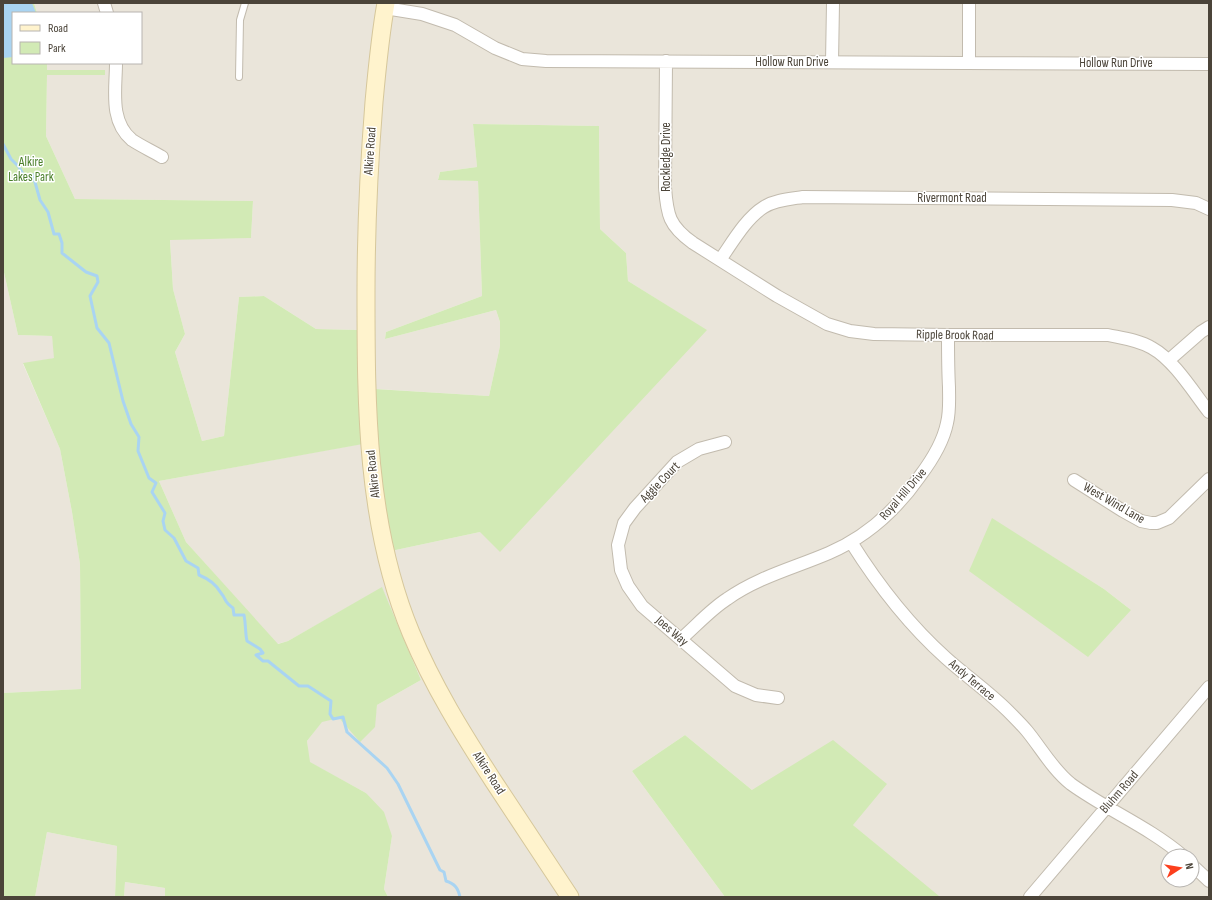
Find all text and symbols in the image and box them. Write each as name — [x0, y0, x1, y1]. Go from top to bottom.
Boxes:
legend — [12, 12, 142, 64]
text: Road — [48, 21, 68, 36]
text: Park — [48, 41, 66, 56]
street label: Hollow Run Drive — [755, 54, 829, 70]
street label: Hollow Run Drive — [1079, 55, 1153, 71]
street label: Rockledge Drive — [658, 122, 674, 192]
street label: Alkire Road — [360, 126, 380, 177]
park label: Alkire Lakes Park — [8, 154, 54, 185]
street label: Rivermont Road — [917, 190, 987, 206]
street label: Ripple Brook Road — [916, 326, 994, 344]
street label: Alkire Road — [363, 449, 384, 500]
street label: Aggie Court — [636, 458, 683, 507]
street label: Royal Hill Drive — [876, 465, 930, 523]
street label: West Wind Lane — [1080, 479, 1148, 527]
street label: Joes Way — [652, 612, 692, 650]
street label: Andy Terrace — [945, 655, 999, 704]
street label: Alkire Road — [469, 748, 509, 797]
street label: Bluhm Road — [1096, 767, 1142, 817]
north arrow — [1160, 848, 1200, 888]
text: N — [1182, 862, 1196, 870]

